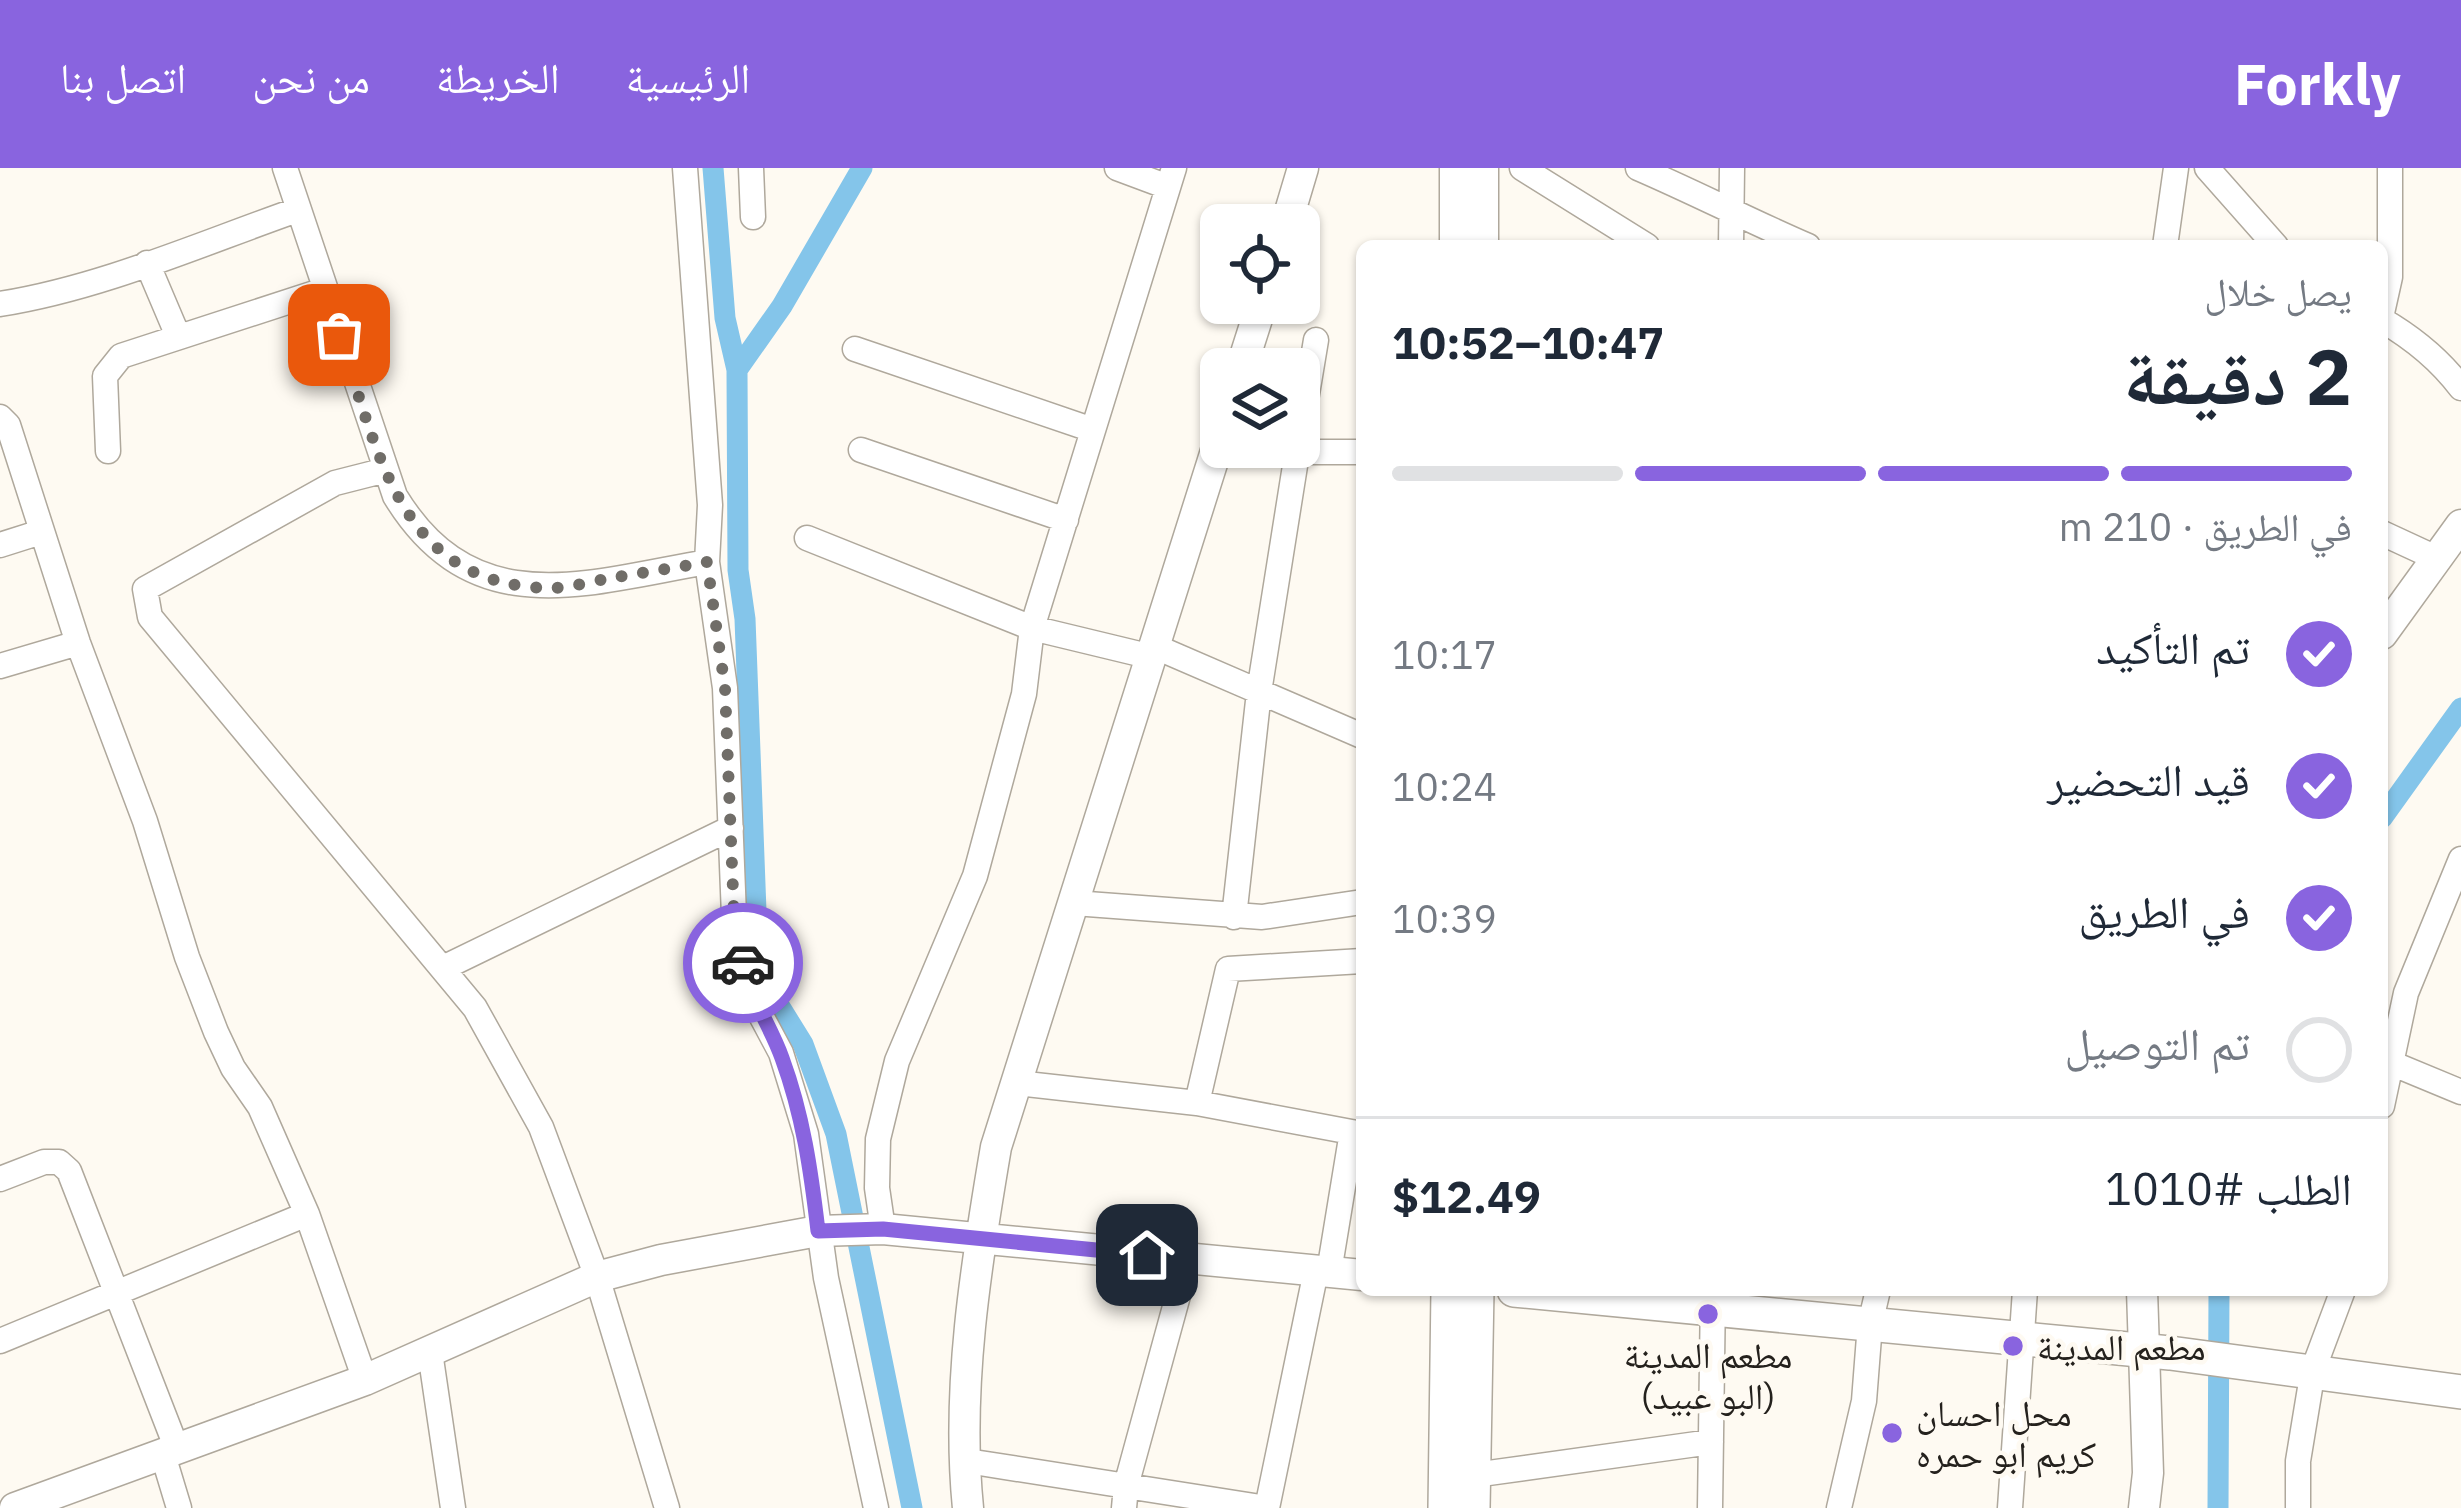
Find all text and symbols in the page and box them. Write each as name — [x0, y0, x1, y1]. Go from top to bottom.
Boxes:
text: Forkly — [2234, 47, 2401, 121]
text: اتصل بنا — [60, 50, 186, 105]
text: من نحن — [252, 50, 370, 105]
text: الخريطة — [436, 50, 560, 105]
text: الرئيسية — [626, 50, 750, 105]
map controls — [1200, 204, 1320, 468]
button: locate — [1200, 204, 1320, 324]
text: يصل خلال — [2204, 266, 2352, 317]
pin — [288, 284, 390, 386]
icon: bag — [306, 302, 372, 368]
text: 10:47–10:52 — [1392, 313, 1664, 371]
text: 2 دقيقة — [2123, 325, 2352, 426]
button: layers — [1200, 348, 1320, 468]
text: في الطريق · 210 m — [2059, 501, 2352, 552]
text: تم التأكيد — [2096, 618, 2250, 676]
icon: check — [2286, 621, 2352, 687]
text: 10:17 — [1392, 629, 1497, 680]
text: قيد التحضير — [2047, 750, 2250, 808]
icon: check — [2286, 753, 2352, 819]
text: 10:24 — [1392, 761, 1497, 812]
text: في الطريق — [2079, 882, 2250, 940]
icon: check — [2286, 885, 2352, 951]
text: 10:39 — [1392, 893, 1497, 944]
courier — [683, 903, 803, 1023]
icon: car — [710, 930, 776, 996]
text: تم التوصيل — [2065, 1014, 2250, 1072]
text: الطلب #1010 — [2105, 1159, 2352, 1217]
text: $12.49 — [1392, 1167, 1541, 1225]
pin — [1096, 1204, 1198, 1306]
icon: home — [1114, 1222, 1180, 1288]
marker: مطعم المدينة (البو عبيد) — [1695, 1301, 1721, 1327]
place label: مطعم المدينة — [2037, 1323, 2206, 1371]
place label: مطعم المدينة (البو عبيد) — [1624, 1331, 1792, 1419]
marker: مطعم المدينة — [2000, 1333, 2026, 1359]
place label: محل احسان كريم ابو حمره — [1916, 1389, 2096, 1478]
marker: محل احسان كريم ابو حمره — [1879, 1420, 1905, 1446]

